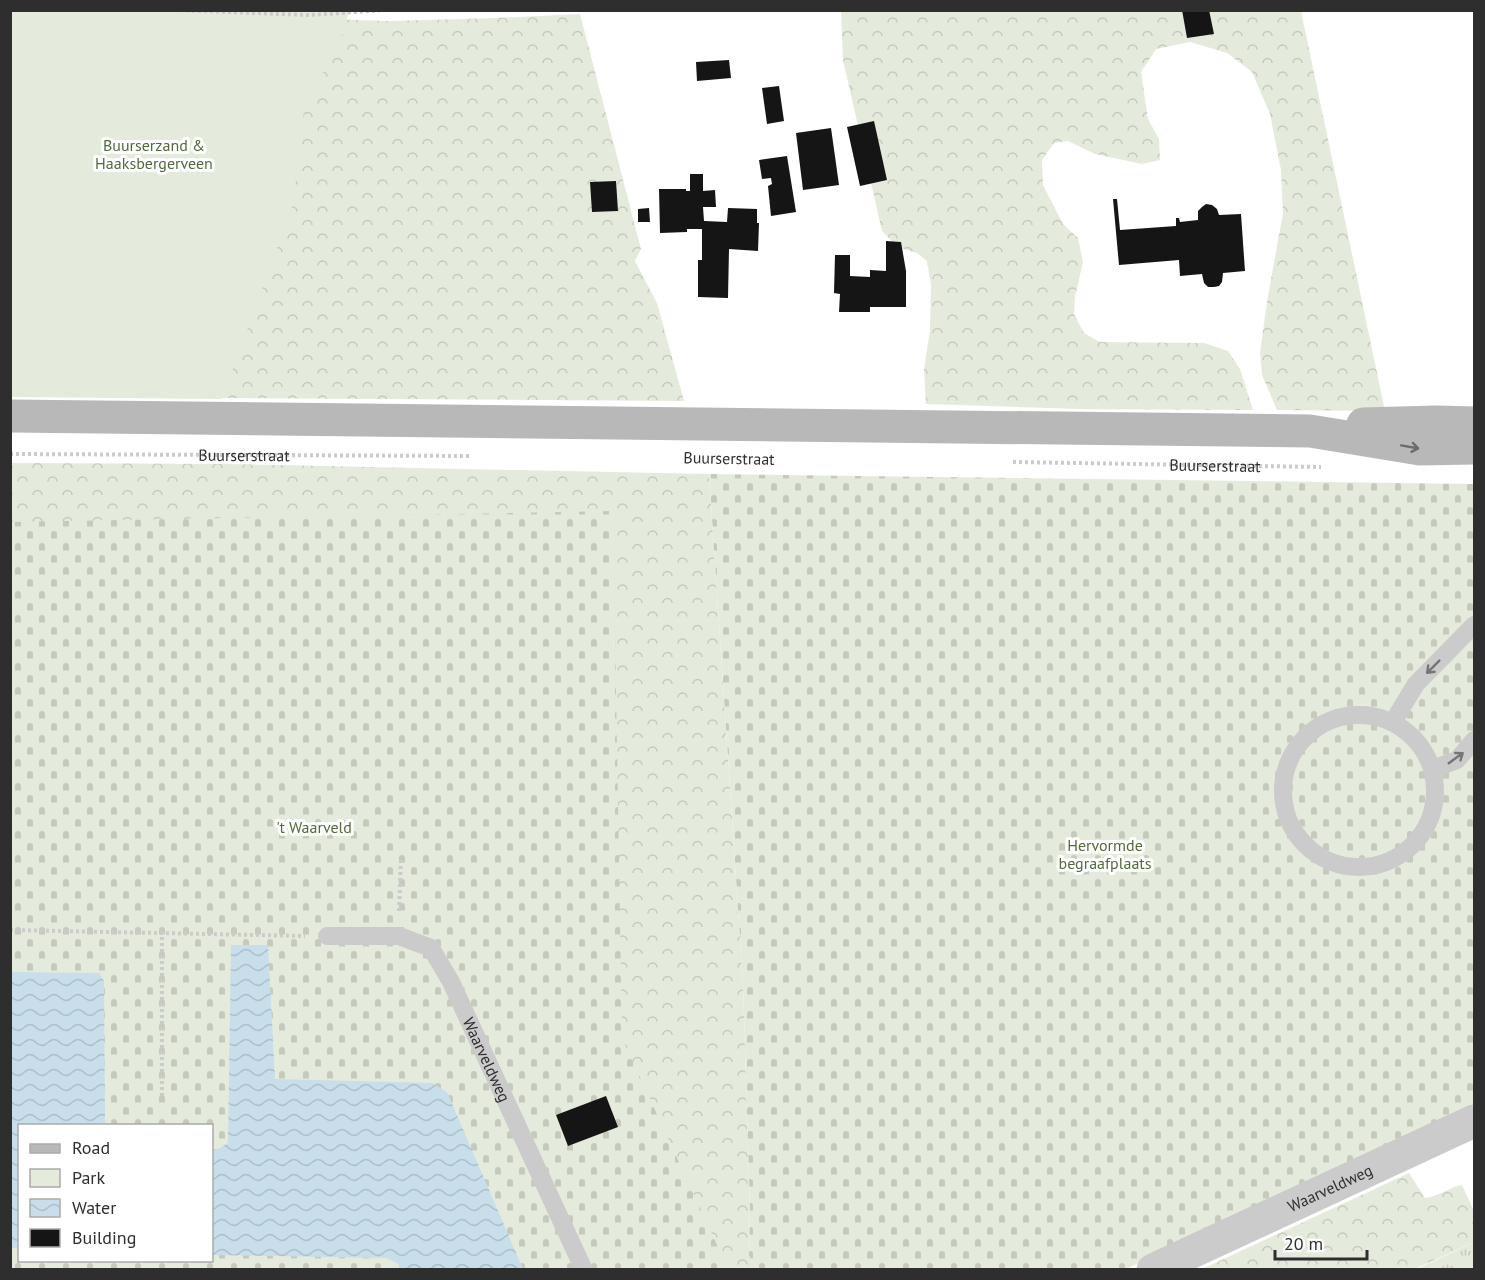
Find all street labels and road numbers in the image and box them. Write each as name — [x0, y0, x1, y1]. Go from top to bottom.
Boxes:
street label: Buurserstraat — [198, 445, 290, 465]
street label: Buurserstraat — [683, 447, 775, 469]
street label: Buurserstraat — [1169, 455, 1261, 476]
street label: Waarveldweg — [459, 1014, 515, 1105]
street label: Waarveldweg — [1284, 1160, 1375, 1216]

